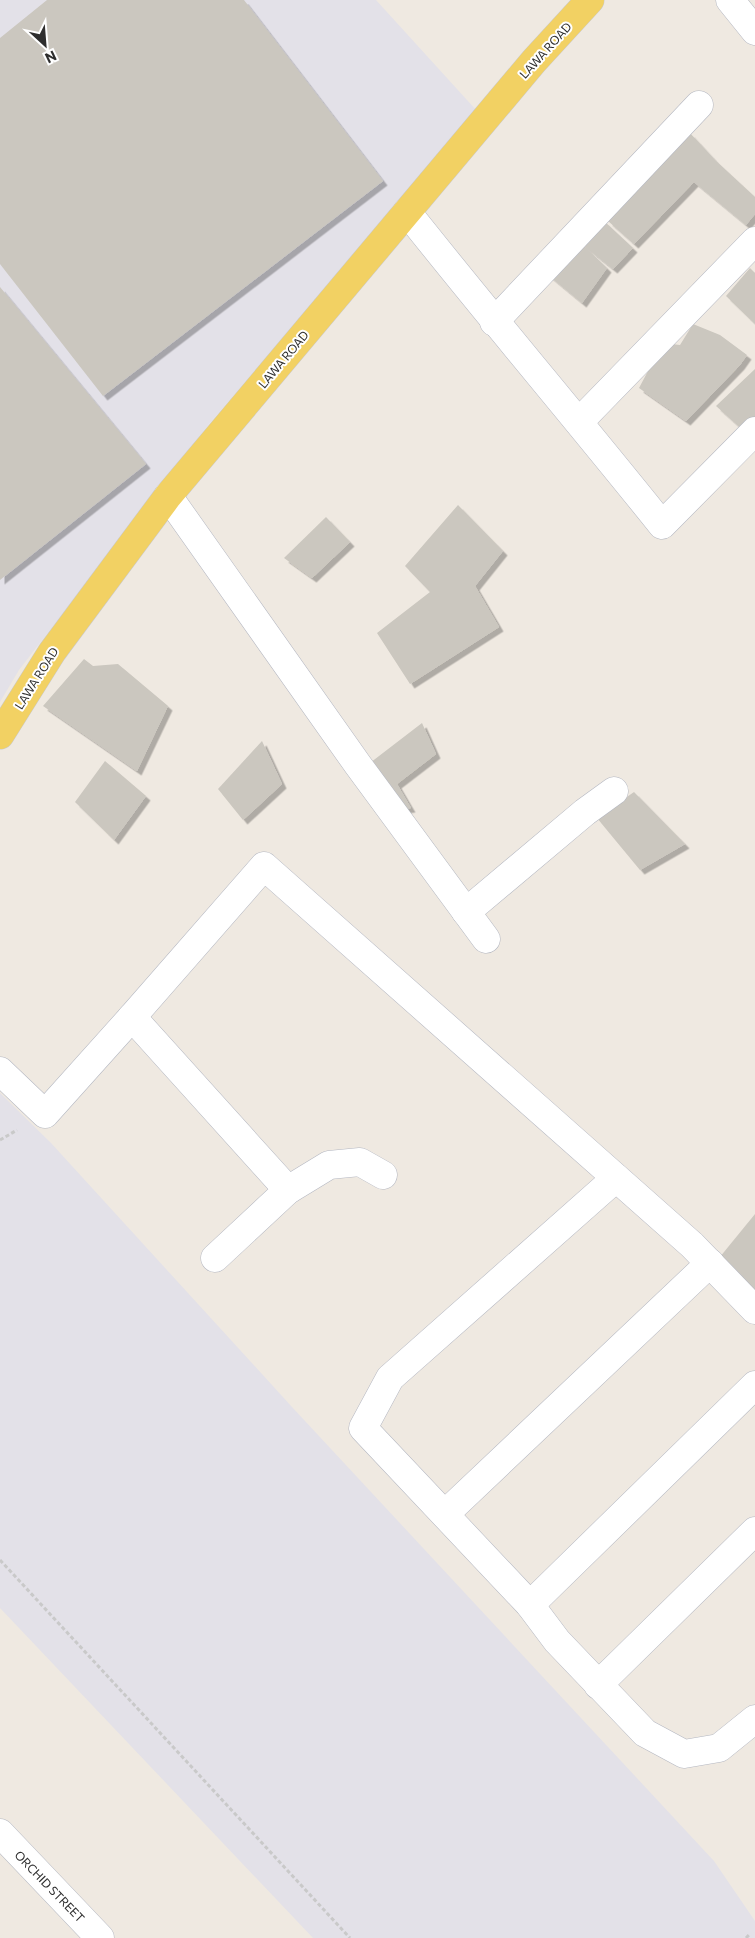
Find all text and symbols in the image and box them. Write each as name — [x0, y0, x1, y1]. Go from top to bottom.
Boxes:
street label: LAWA ROAD — [516, 19, 574, 81]
north arrow — [20, 20, 70, 70]
text: N — [42, 47, 59, 67]
street label: LAWA ROAD — [255, 327, 311, 391]
street label: LAWA ROAD — [11, 644, 61, 712]
street label: ORCHID STREET — [12, 1847, 88, 1925]

